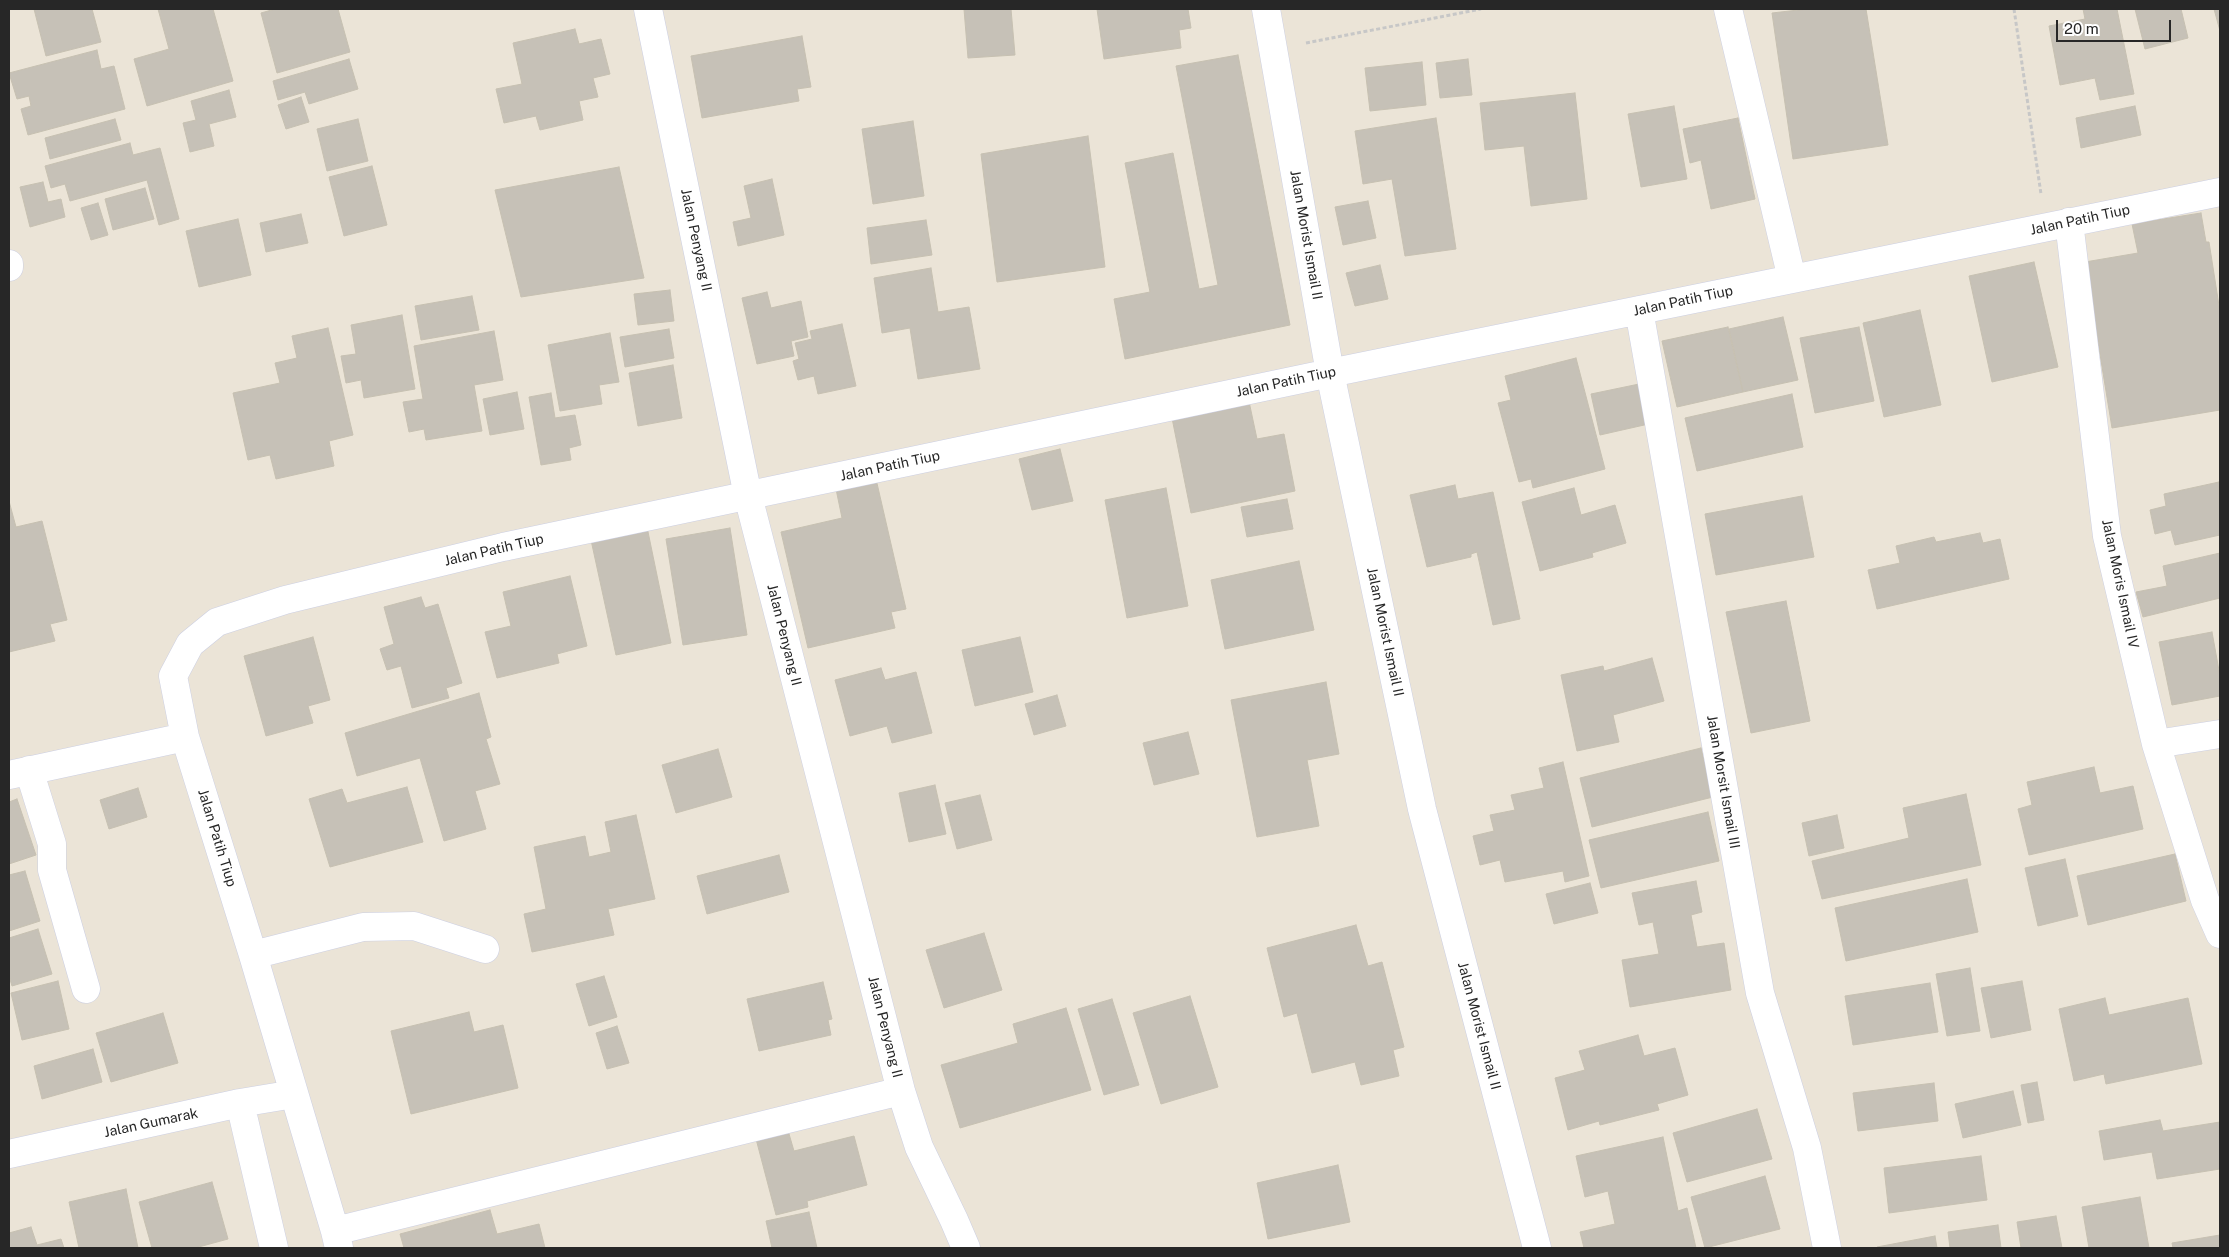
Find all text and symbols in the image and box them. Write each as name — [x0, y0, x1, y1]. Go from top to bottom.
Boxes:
scale bar — [2059, 10, 2174, 42]
text: 20 m — [2064, 20, 2099, 37]
street label: Jalan Morist Ismail II — [1286, 169, 1326, 301]
street label: Jalan Penyang II — [677, 187, 715, 293]
street label: Jalan Patih Tiup — [2029, 201, 2131, 239]
street label: Jalan Patih Tiup — [1632, 282, 1734, 320]
street label: Jalan Patih Tiup — [1235, 363, 1337, 401]
street label: Jalan Patih Tiup — [839, 447, 941, 485]
street label: Jalan Moris Ismail IV — [2098, 518, 2142, 650]
street label: Jalan Patih Tiup — [443, 530, 545, 570]
street label: Jalan Morist Ismail II — [1363, 566, 1407, 698]
street label: Jalan Penyang II — [763, 582, 805, 688]
street label: Jalan Morsit Ismail III — [1703, 714, 1743, 850]
street label: Jalan Patih Tiup — [194, 787, 240, 889]
street label: Jalan Morist Ismail II — [1454, 960, 1504, 1092]
street label: Jalan Penyang II — [864, 974, 906, 1080]
street label: Jalan Gumarak — [102, 1105, 200, 1141]

